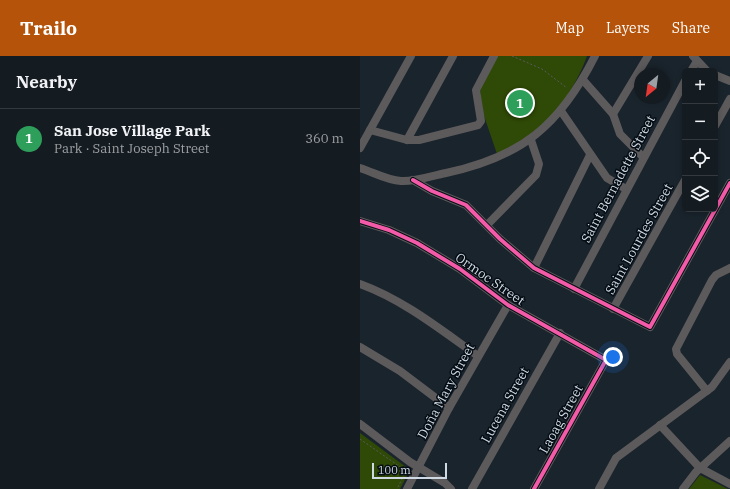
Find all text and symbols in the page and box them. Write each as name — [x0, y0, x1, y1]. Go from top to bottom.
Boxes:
text: Trailo — [20, 16, 77, 40]
text: Map — [556, 19, 584, 37]
text: Layers — [606, 19, 650, 37]
text: Share — [672, 19, 710, 37]
north arrow — [634, 68, 670, 104]
map controls — [682, 68, 718, 212]
button: + — [682, 68, 718, 104]
text: Nearby — [16, 71, 77, 93]
pin: 1 — [507, 88, 533, 118]
button: − — [682, 104, 718, 140]
street label: Saint Bernadette Street — [577, 112, 659, 246]
text: San Jose Village Park — [54, 121, 210, 140]
text: 1 — [25, 130, 33, 147]
text: 360 m — [305, 130, 344, 147]
text: Park · Saint Joseph Street — [54, 140, 209, 157]
button: locate — [682, 140, 718, 176]
button: layers — [682, 176, 718, 212]
street label: Saint Lourdes Street — [601, 180, 677, 298]
street label: Ormoc Street — [452, 249, 528, 309]
street label: Doña Mary Street — [414, 340, 479, 442]
your location — [603, 347, 623, 367]
street label: Lucena Street — [477, 364, 533, 446]
street label: Laoag Street — [535, 381, 587, 456]
scale bar — [372, 461, 447, 480]
text: 100 m — [378, 463, 411, 477]

